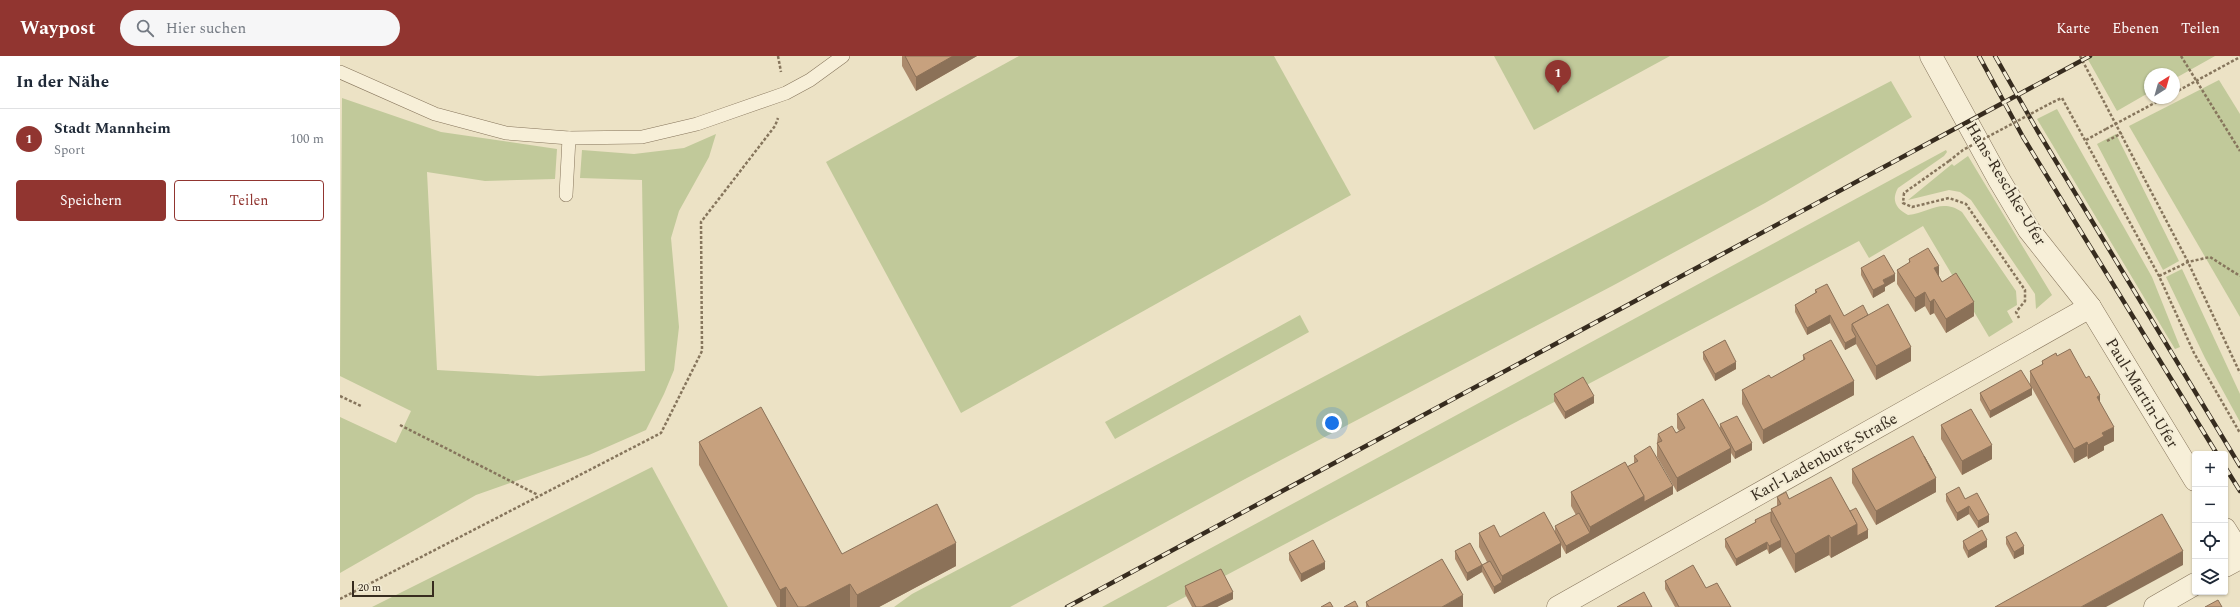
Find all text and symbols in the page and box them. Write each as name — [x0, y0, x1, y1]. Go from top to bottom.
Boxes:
search box — [120, 10, 400, 46]
text: Waypost — [20, 14, 96, 43]
icon: search — [134, 17, 156, 39]
text: Hier suchen — [166, 17, 246, 40]
text: Karte — [2056, 18, 2090, 39]
text: Ebenen — [2112, 18, 2159, 39]
text: Teilen — [2181, 18, 2220, 39]
pin: 1 — [1545, 60, 1571, 93]
north arrow — [2144, 68, 2180, 104]
text: In der Nähe — [16, 69, 109, 95]
text: Stadt Mannheim — [54, 117, 171, 140]
street label: Hans-Reschke-Ufer — [1960, 118, 2052, 250]
text: 1 — [25, 129, 33, 149]
text: 100 m — [290, 129, 324, 149]
text: Sport — [54, 140, 85, 160]
button: Speichern — [16, 180, 166, 221]
button: Teilen — [174, 180, 324, 221]
street label: Paul-Martin-Ufer — [2099, 333, 2185, 453]
street label: Karl-Ladenburg-Straße — [1746, 407, 1902, 507]
your location — [1322, 413, 1342, 433]
map controls — [2192, 451, 2228, 595]
button: + — [2192, 451, 2228, 487]
button: − — [2192, 487, 2228, 523]
button: locate — [2192, 523, 2228, 559]
button: layers — [2192, 559, 2228, 595]
scale bar — [352, 579, 434, 598]
text: 20 m — [358, 579, 381, 596]

